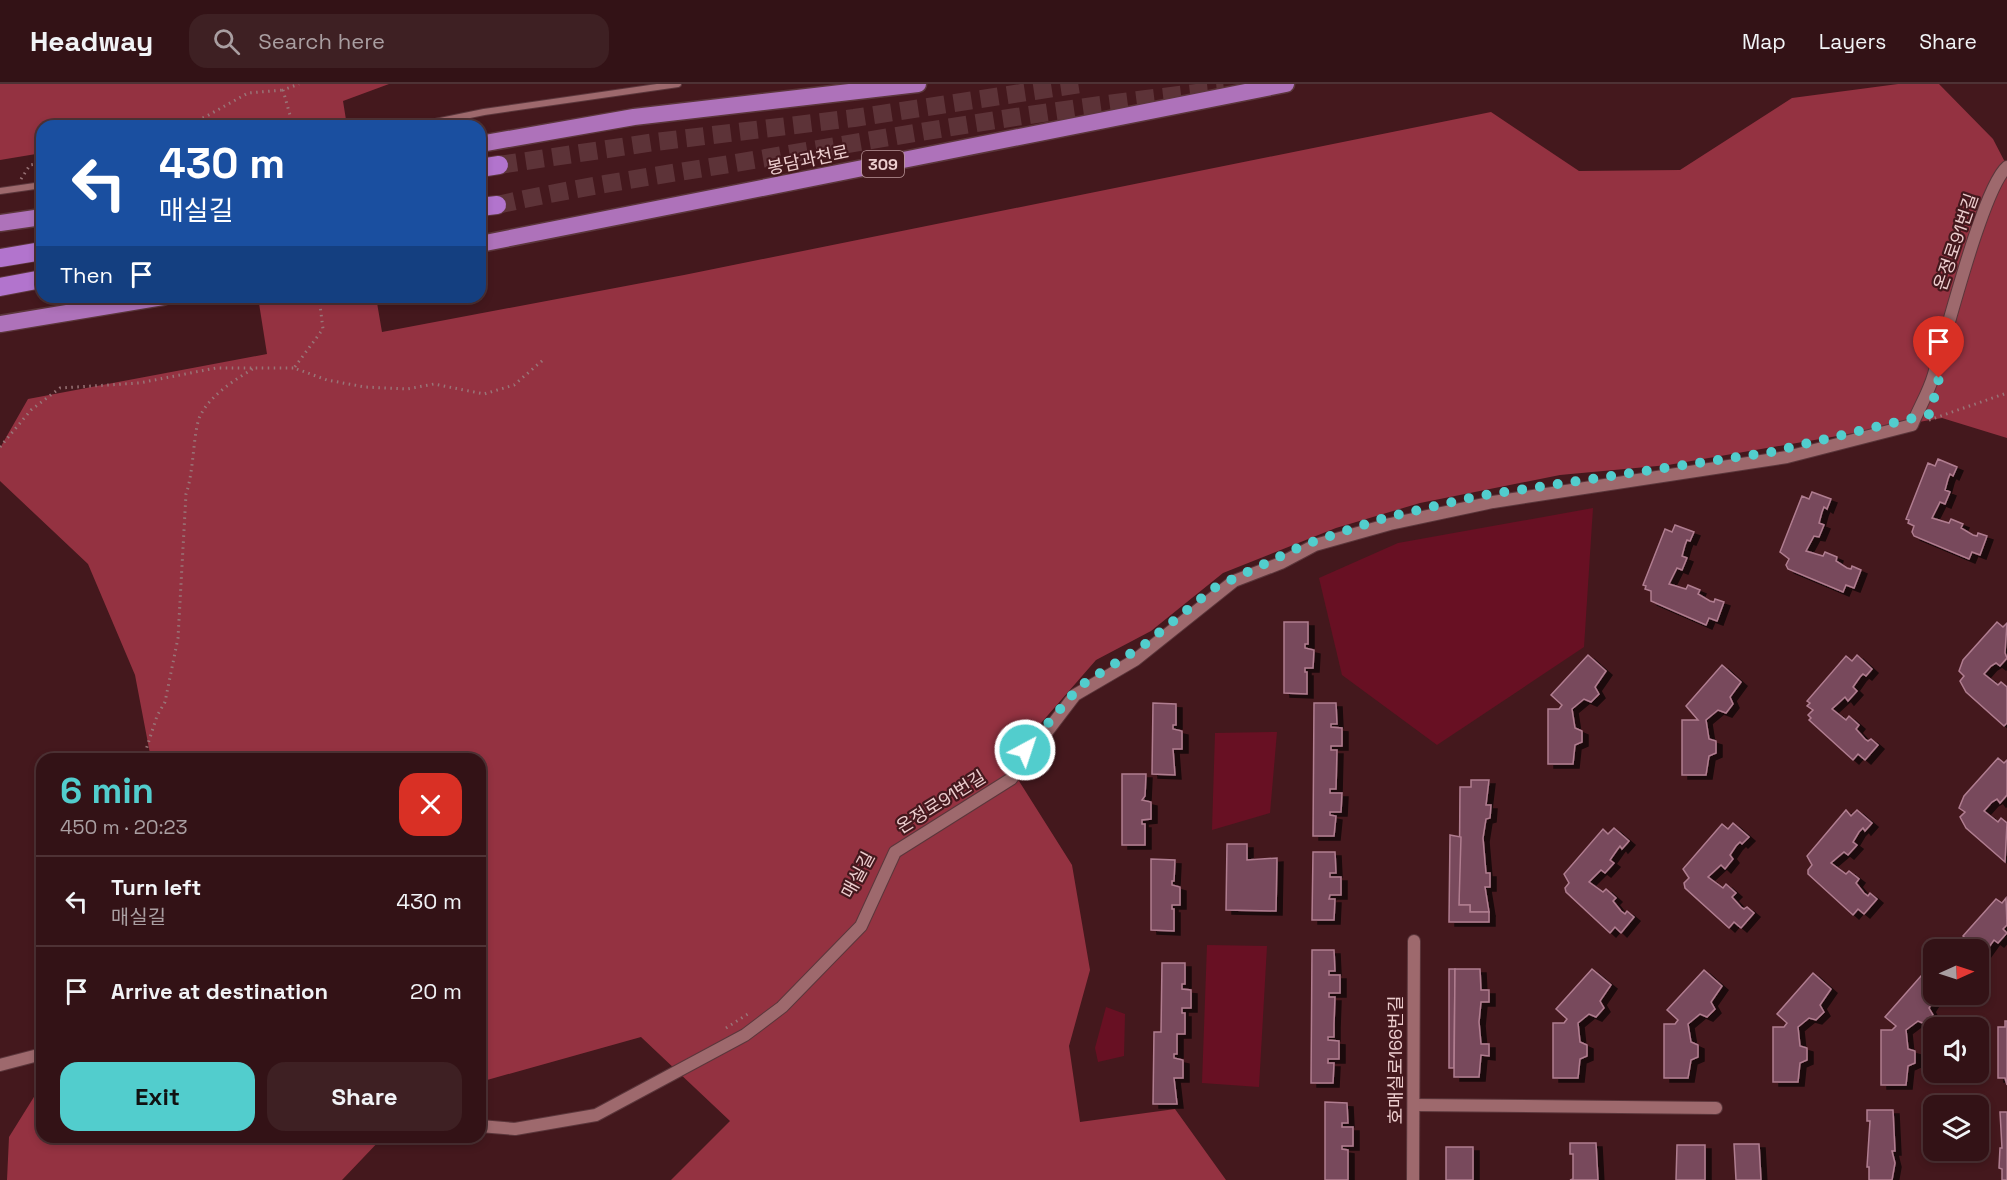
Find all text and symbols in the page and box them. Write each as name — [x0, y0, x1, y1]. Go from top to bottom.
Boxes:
search box — [189, 14, 609, 68]
text: Headway — [30, 23, 153, 59]
icon: search — [210, 25, 243, 58]
text: Search here — [258, 27, 385, 55]
text: Map — [1742, 28, 1786, 55]
text: Layers — [1819, 28, 1886, 55]
text: Share — [1919, 28, 1977, 55]
text: 430 m — [159, 137, 285, 190]
street label: 봉담과천로 — [765, 140, 851, 179]
icon: left — [60, 144, 138, 222]
road number: 309 — [862, 151, 904, 177]
street label: 온정로91번길 — [1928, 190, 1983, 293]
text: 매실길 — [159, 193, 234, 228]
icon: arrive — [125, 258, 158, 291]
text: Then — [60, 261, 113, 289]
pin — [1913, 316, 1964, 378]
icon: arrive — [1922, 325, 1955, 358]
position arrow — [993, 718, 1057, 782]
street label: 온정로91번길 — [892, 765, 990, 838]
text: 6 min — [60, 768, 154, 814]
button: close — [399, 773, 462, 836]
text: 450 m · 20:23 — [60, 814, 188, 840]
street label: 매실길 — [836, 847, 879, 902]
text: Turn left — [111, 873, 201, 901]
icon: left — [60, 885, 93, 918]
text: 430 m — [396, 887, 462, 915]
text: 매실길 — [111, 904, 166, 930]
north arrow — [1923, 939, 1989, 1005]
map controls — [1923, 939, 1989, 1161]
icon: arrive — [60, 975, 93, 1008]
text: Arrive at destination — [111, 977, 328, 1005]
text: 20 m — [410, 977, 462, 1005]
street label: 호매실로166번길 — [1384, 996, 1407, 1124]
button: sound — [1923, 1017, 1989, 1083]
button: Exit — [60, 1062, 255, 1131]
button: Share — [267, 1062, 462, 1131]
button: layers — [1923, 1095, 1989, 1161]

